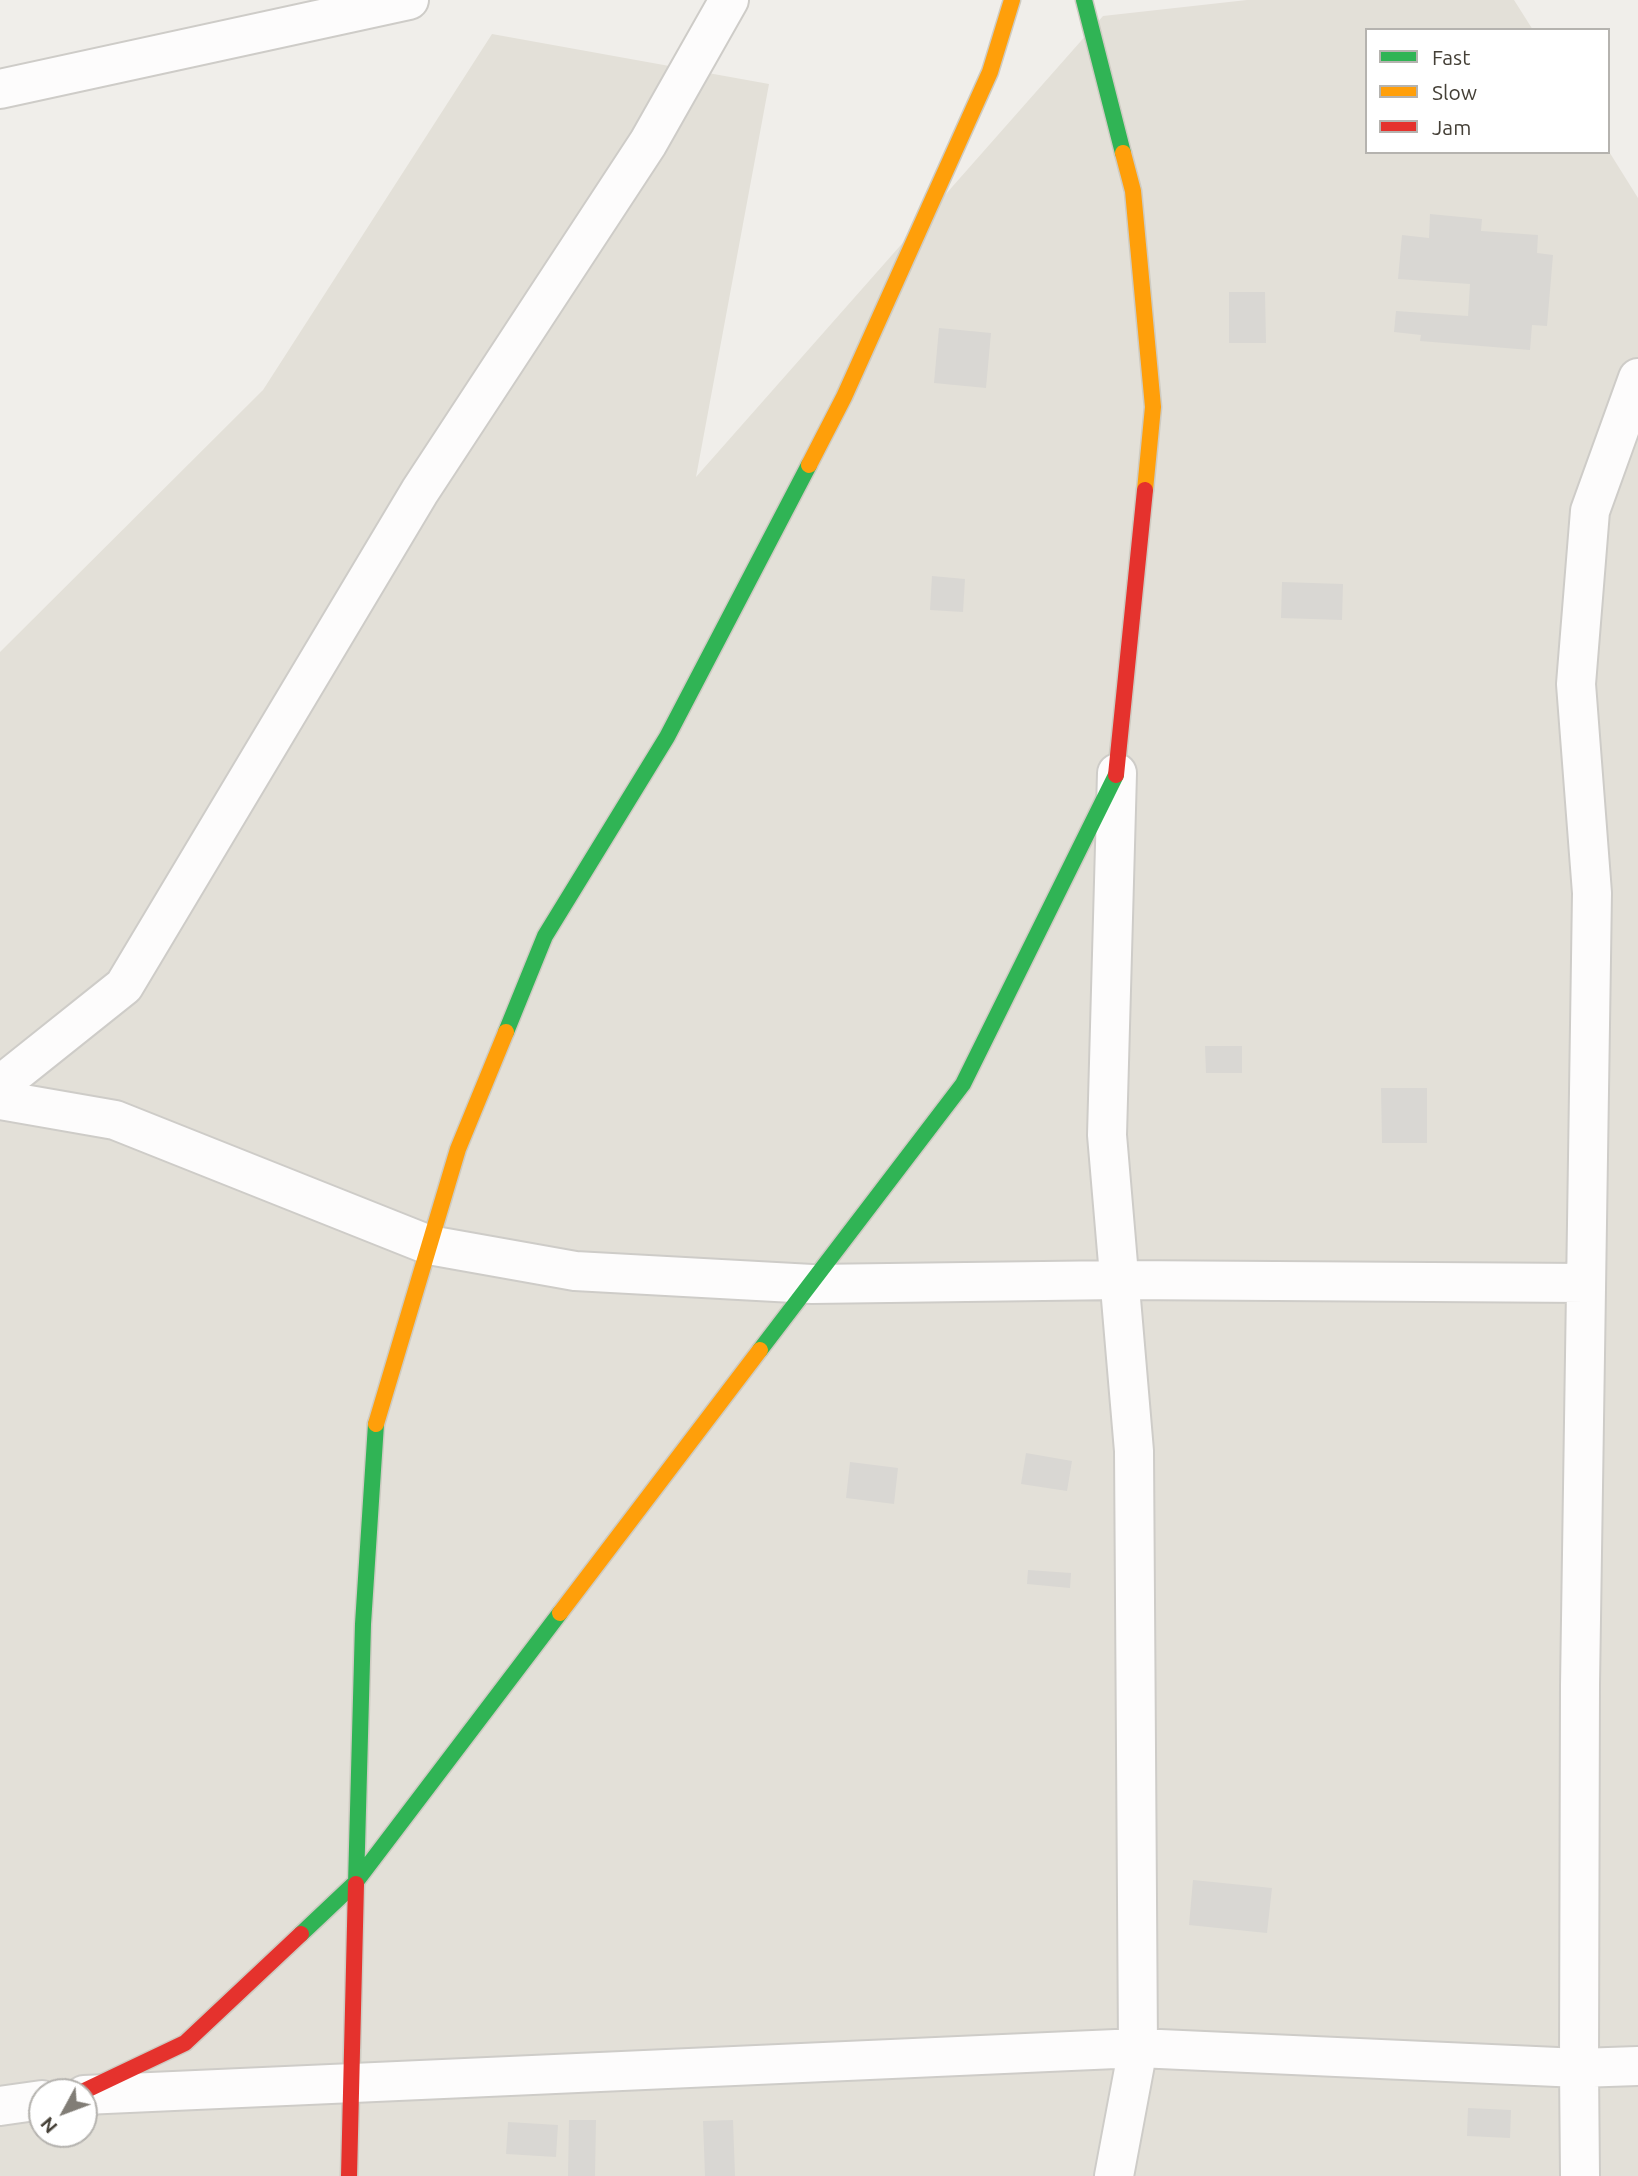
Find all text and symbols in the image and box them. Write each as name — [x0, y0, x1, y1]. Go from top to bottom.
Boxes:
legend — [1365, 28, 1610, 154]
text: Fast — [1432, 45, 1470, 69]
text: Slow — [1432, 80, 1477, 104]
text: Jam — [1432, 115, 1471, 139]
north arrow — [28, 2078, 98, 2148]
text: N — [36, 2113, 62, 2138]

